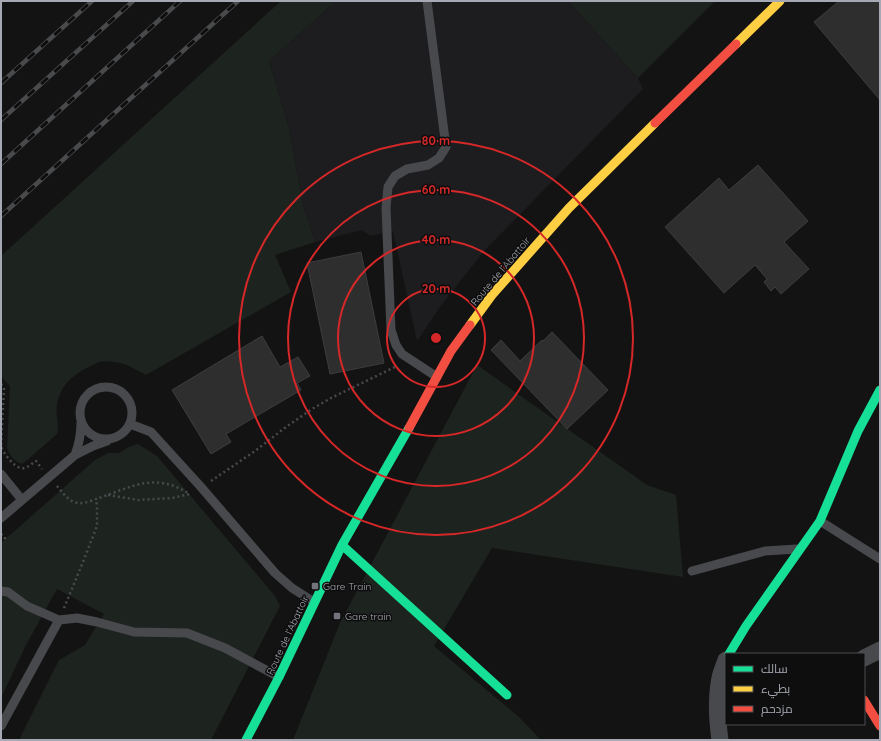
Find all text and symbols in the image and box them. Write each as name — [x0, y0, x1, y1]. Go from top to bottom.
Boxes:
text: 80 m — [422, 133, 450, 148]
text: 60 m — [422, 182, 450, 197]
text: 40 m — [422, 232, 450, 247]
street label: Route de l’Abattoir — [468, 234, 533, 308]
text: 20 m — [422, 281, 450, 296]
centre of rings — [429, 331, 443, 345]
place label: Gare Train — [323, 580, 371, 593]
marker: Gare Train — [310, 581, 320, 591]
street label: Route de l’Abattoir — [263, 593, 312, 677]
place label: Gare train — [345, 610, 391, 623]
marker: Gare train — [332, 611, 342, 621]
legend — [725, 653, 865, 725]
text: سالك — [761, 661, 788, 676]
text: بطيء — [761, 681, 790, 699]
text: مزدحم — [761, 701, 793, 717]

